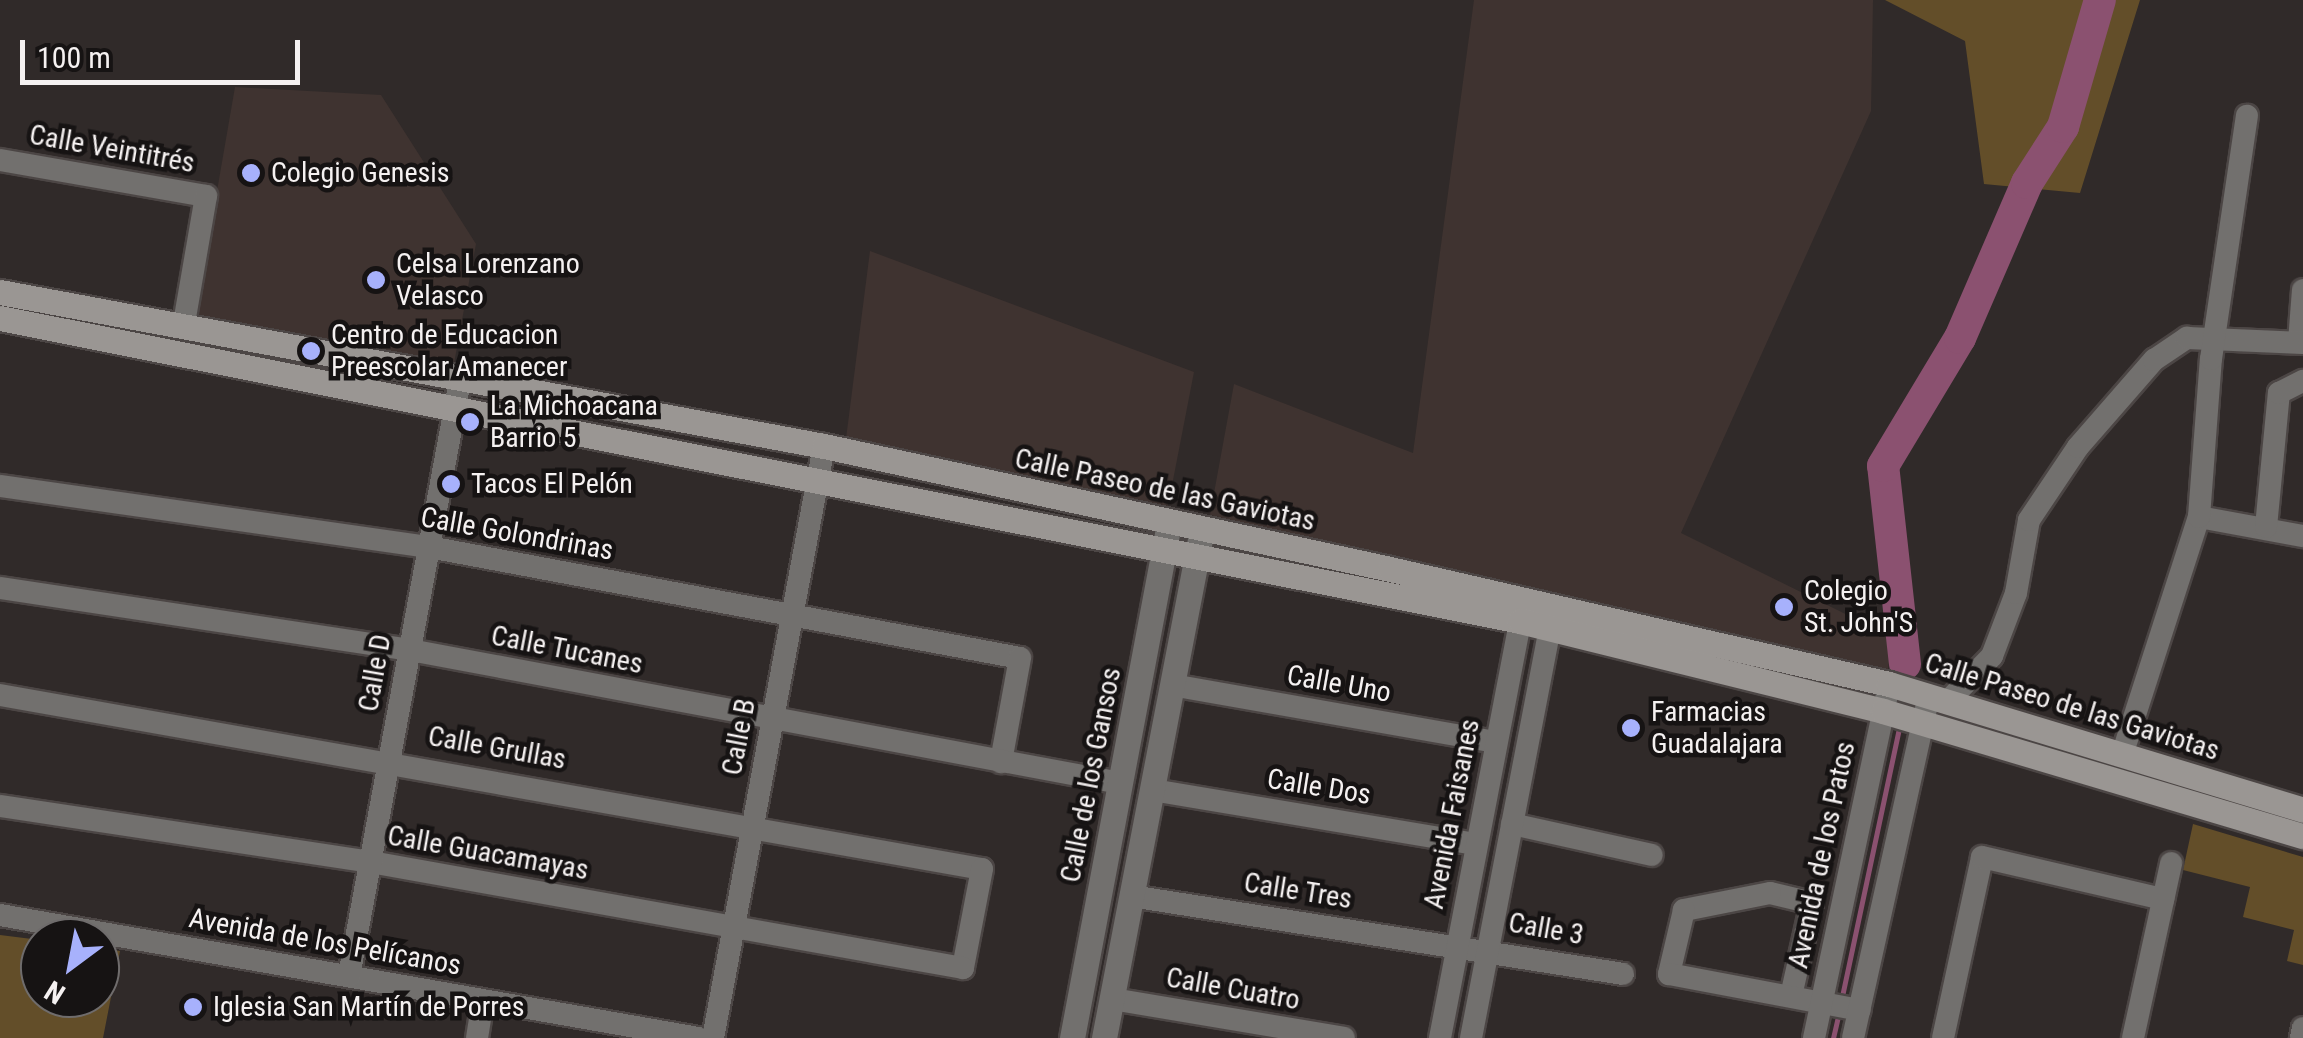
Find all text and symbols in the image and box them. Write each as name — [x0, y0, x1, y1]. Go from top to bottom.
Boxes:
scale bar — [25, 20, 305, 82]
text: 100 m — [37, 40, 111, 75]
street label: Calle Veintitrés — [27, 118, 197, 180]
place label: Colegio Genesis — [271, 156, 450, 190]
marker: Colegio Genesis — [240, 162, 262, 184]
place label: Celsa Lorenzano Velasco — [396, 247, 580, 313]
marker: Celsa Lorenzano Velasco — [365, 269, 387, 291]
place label: Centro de Educacion Preescolar Amanecer — [331, 318, 568, 384]
marker: Centro de Educacion Preescolar Amanecer — [300, 340, 322, 362]
place label: La Michoacana Barrio 5 — [490, 389, 658, 455]
marker: La Michoacana Barrio 5 — [459, 411, 481, 433]
street label: Calle Paseo de las Gaviotas — [1012, 442, 1318, 538]
place label: Tacos El Pelón — [471, 467, 633, 501]
marker: Tacos El Pelón — [440, 473, 462, 495]
street label: Calle Golondrinas — [418, 501, 616, 567]
place label: Colegio St. John'S — [1804, 574, 1913, 640]
marker: Colegio St. John'S — [1773, 596, 1795, 618]
street label: Calle Tucanes — [488, 619, 646, 681]
street label: Calle D — [352, 632, 398, 714]
street label: Calle Paseo de las Gaviotas — [1921, 646, 2223, 768]
street label: Calle Uno — [1284, 658, 1394, 710]
street label: Calle de los Gansos — [1054, 665, 1128, 885]
place label: Farmacias Guadalajara — [1651, 695, 1783, 761]
street label: Calle B — [715, 696, 763, 778]
street label: Avenida Faisanes — [1417, 716, 1487, 912]
marker: Farmacias Guadalajara — [1620, 717, 1642, 739]
street label: Calle Grullas — [425, 719, 569, 777]
street label: Avenida de los Patos — [1782, 739, 1862, 971]
street label: Calle Dos — [1265, 762, 1373, 812]
street label: Calle Guacamayas — [385, 819, 591, 887]
street label: Calle Tres — [1241, 866, 1355, 916]
street label: Avenida de los Pelícanos — [186, 902, 464, 982]
street label: Calle 3 — [1506, 906, 1586, 952]
north arrow — [20, 918, 120, 1018]
street label: Calle Cuatro — [1164, 961, 1302, 1017]
text: N — [39, 974, 71, 1011]
place label: Iglesia San Martín de Porres — [213, 990, 524, 1024]
marker: Iglesia San Martín de Porres — [182, 996, 204, 1018]

